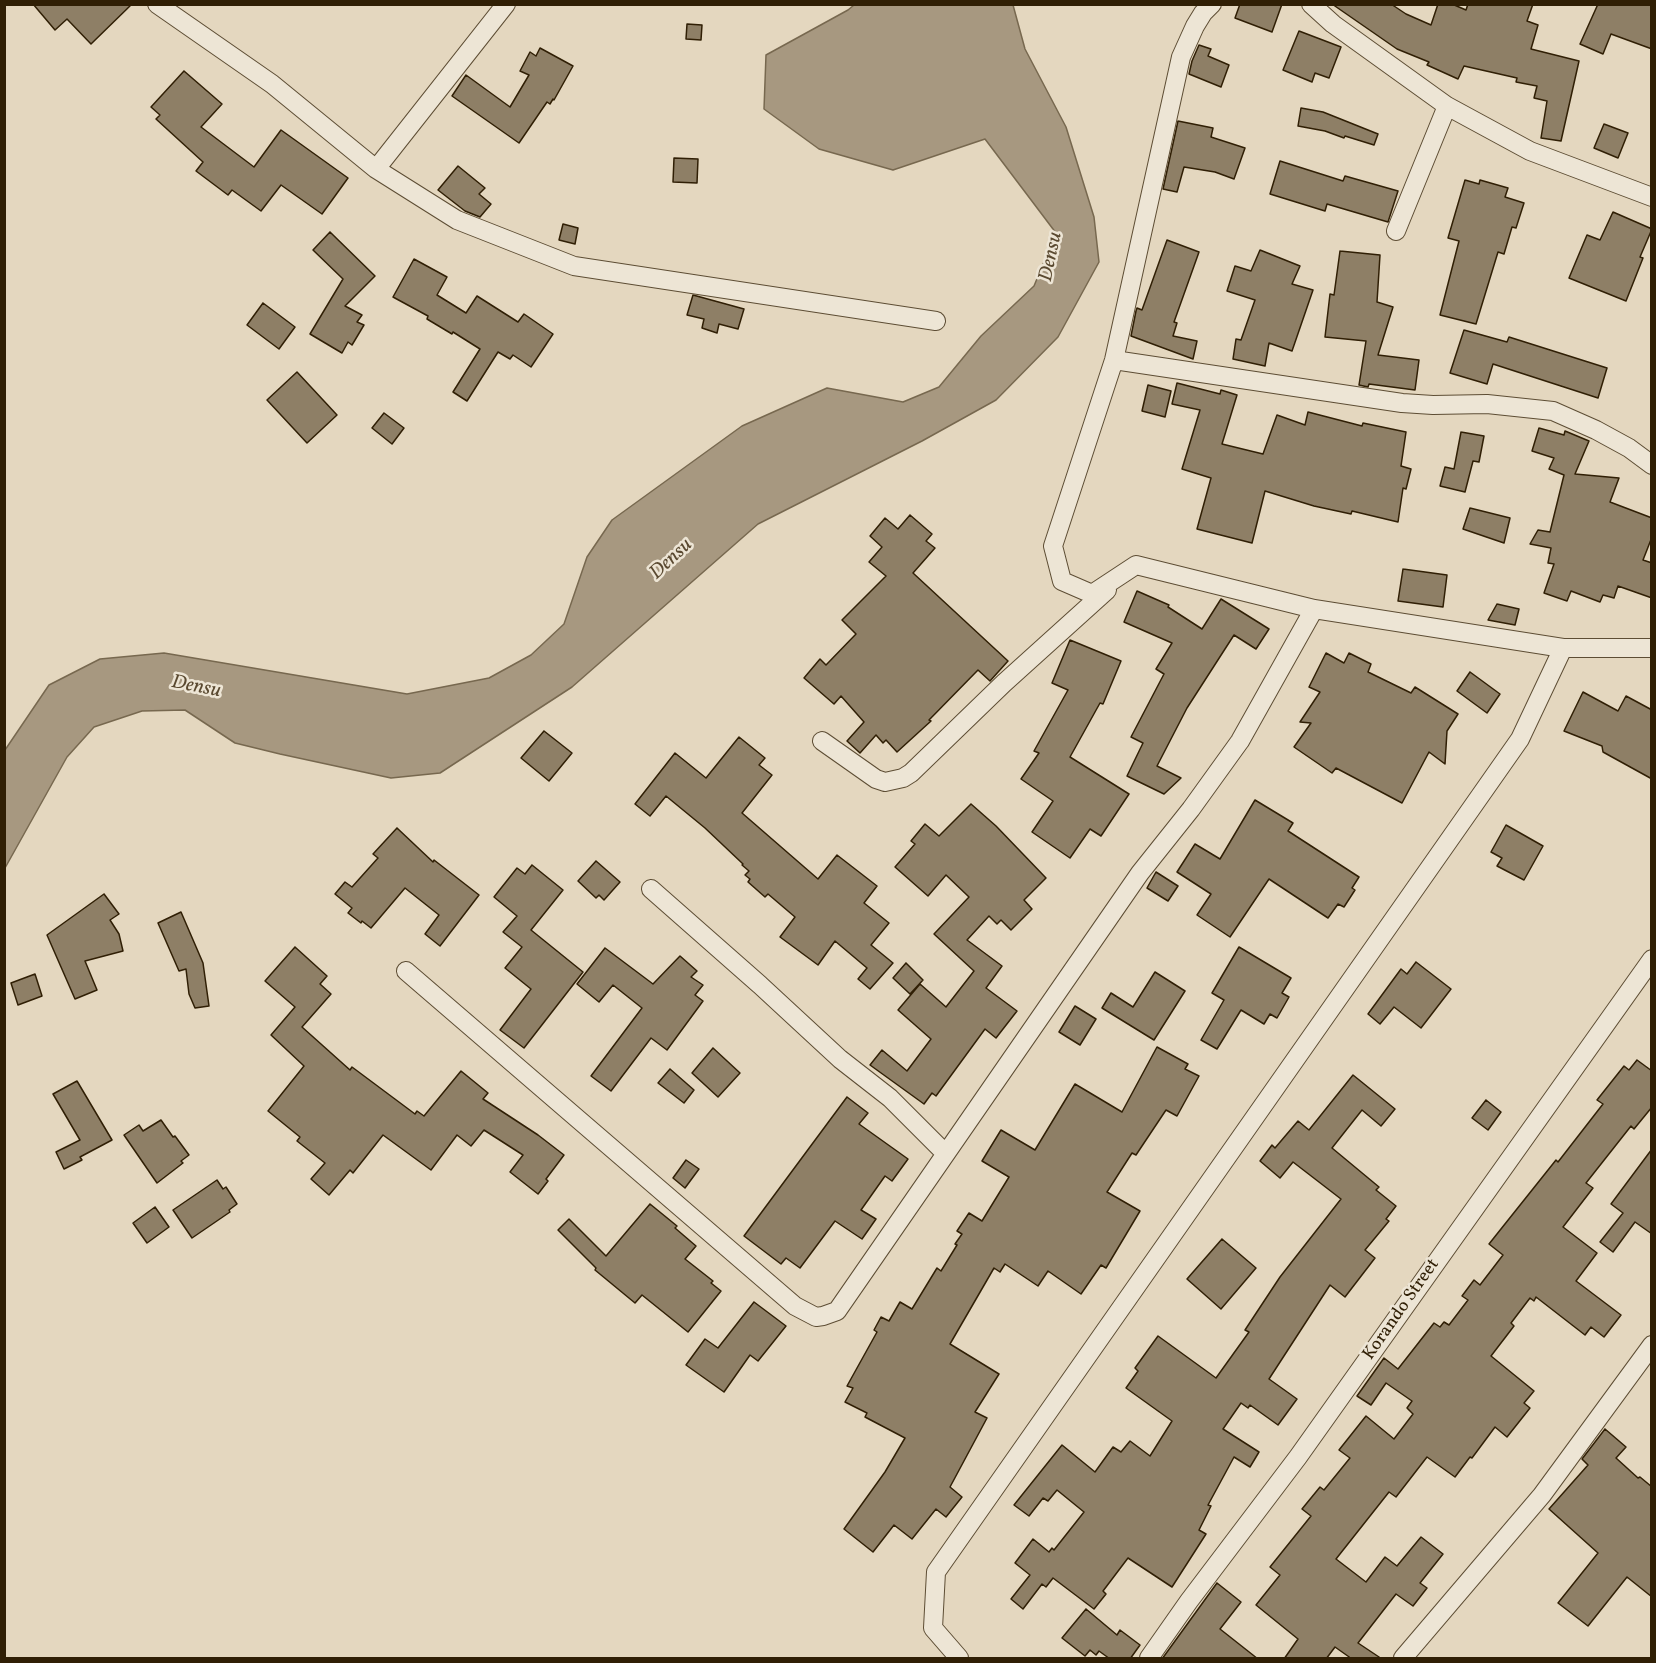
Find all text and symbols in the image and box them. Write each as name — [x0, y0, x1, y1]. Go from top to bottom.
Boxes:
water label: Densu — [1035, 230, 1069, 284]
water label: Densu — [646, 534, 698, 586]
water label: Densu — [169, 671, 223, 705]
street label: Korando Street — [1359, 1255, 1445, 1365]

